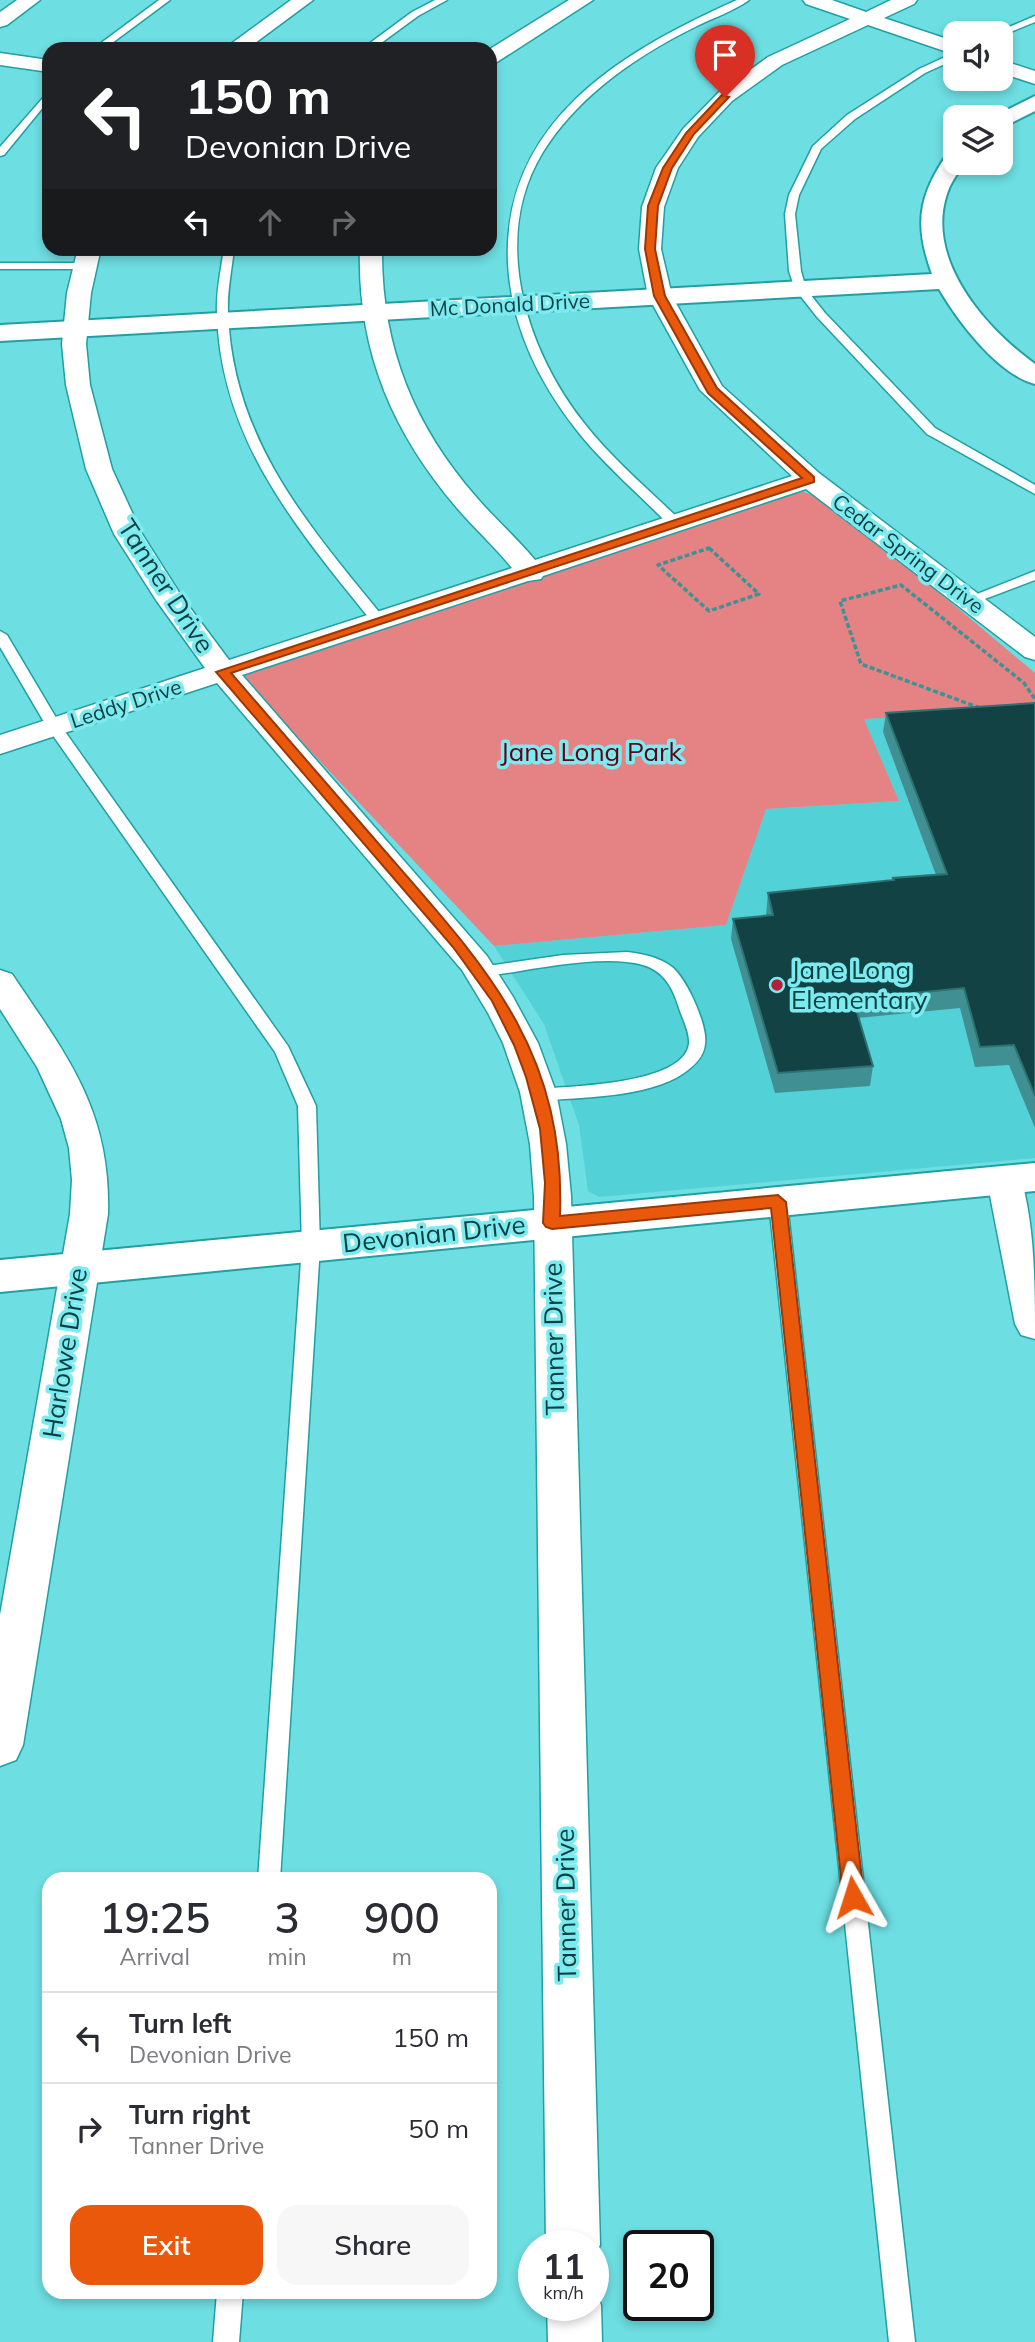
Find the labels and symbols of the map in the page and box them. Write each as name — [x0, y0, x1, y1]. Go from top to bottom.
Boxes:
pin — [695, 25, 755, 97]
street label: Mc Donald Drive — [429, 287, 591, 321]
street label: Cedar Spring Drive — [828, 488, 989, 619]
street label: Tanner Drive — [111, 513, 222, 659]
street label: Leddy Drive — [67, 673, 185, 733]
park label: Jane Long Park — [500, 735, 682, 768]
place label: Jane Long Elementary — [791, 953, 928, 1016]
marker: Jane Long Elementary — [769, 977, 785, 993]
street label: Devonian Drive — [341, 1207, 527, 1260]
street label: Tanner Drive — [536, 1262, 571, 1416]
street label: Harlowe Drive — [35, 1265, 94, 1440]
street label: Tanner Drive — [548, 1828, 583, 1982]
position arrow — [816, 1860, 890, 1934]
speed limit sign: 20 — [623, 2230, 714, 2321]

